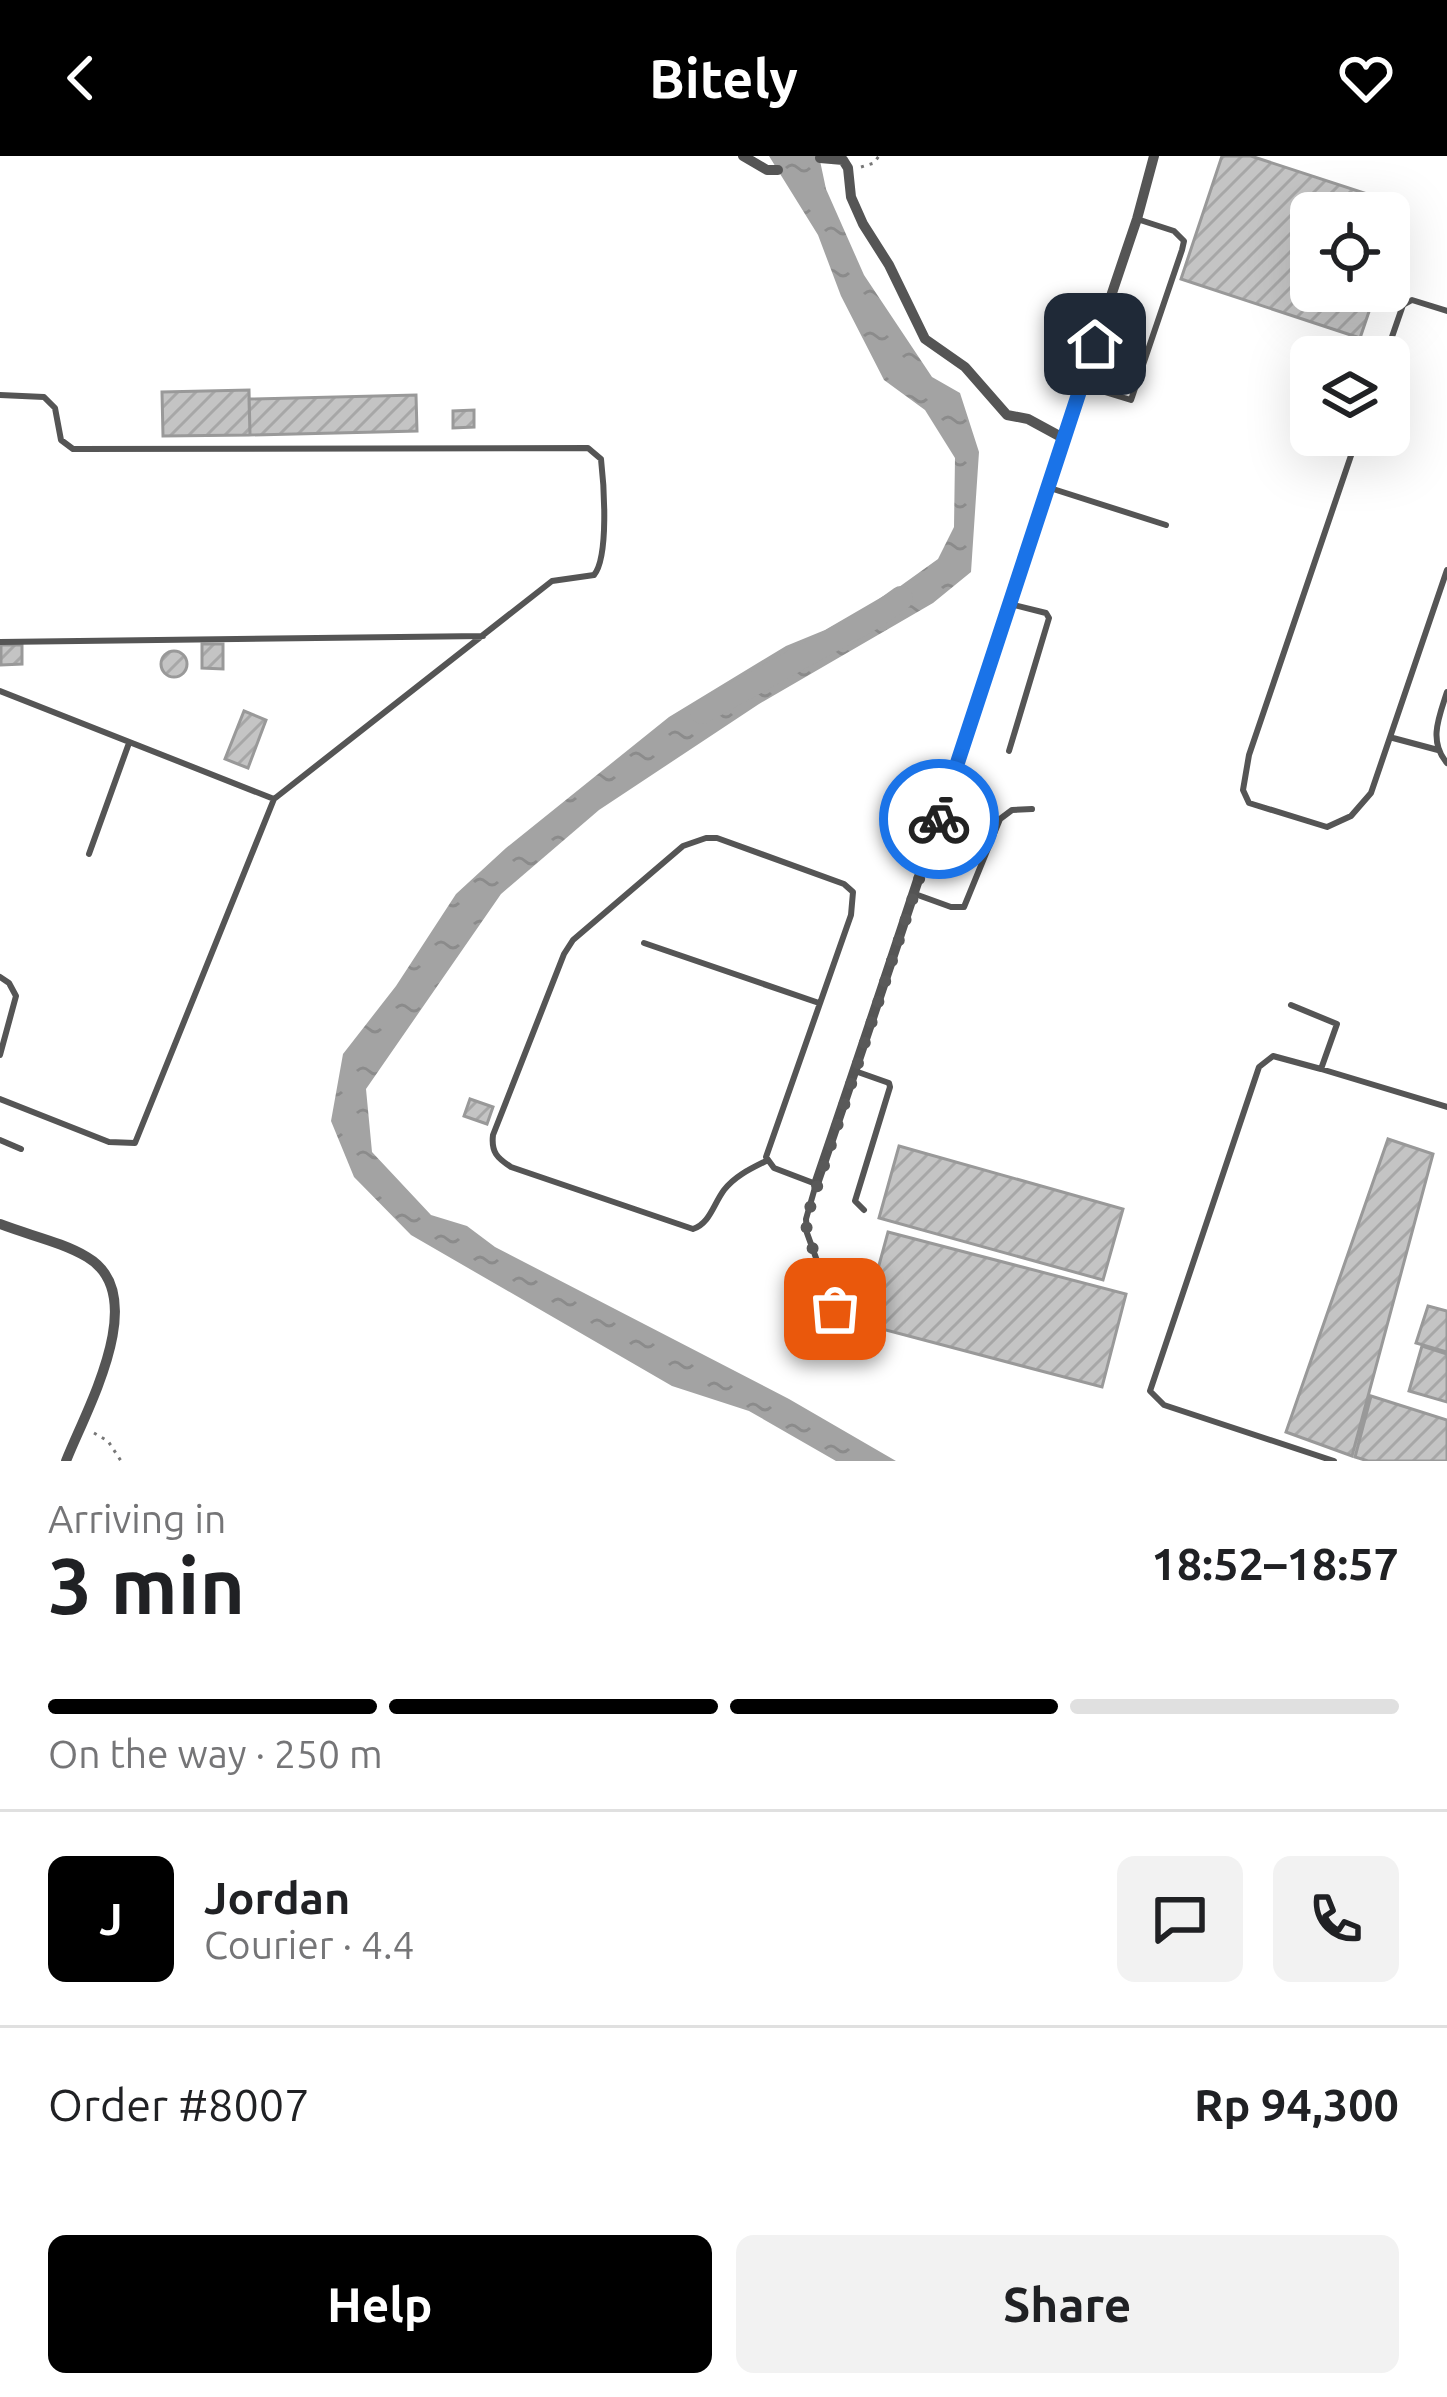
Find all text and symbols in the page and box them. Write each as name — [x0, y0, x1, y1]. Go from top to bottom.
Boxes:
icon: back — [48, 45, 114, 111]
icon: heart — [1333, 45, 1399, 111]
text: Bitely — [649, 48, 798, 108]
map controls — [1290, 192, 1410, 456]
button: locate — [1290, 192, 1410, 312]
pin — [1044, 293, 1146, 395]
icon: home — [1062, 311, 1128, 377]
button: layers — [1290, 336, 1410, 456]
courier — [879, 759, 999, 879]
icon: bike — [906, 786, 972, 852]
pin — [784, 1258, 886, 1360]
icon: bag — [802, 1276, 868, 1342]
text: Arriving in — [48, 1497, 226, 1540]
text: 18:52–18:57 — [1151, 1538, 1399, 1589]
text: 3 min — [48, 1541, 245, 1629]
text: On the way · 250 m — [48, 1732, 383, 1775]
button: chat — [1117, 1856, 1243, 1982]
button: phone — [1273, 1856, 1399, 1982]
text: Jordan — [204, 1872, 350, 1923]
text: J — [99, 1893, 123, 1944]
text: Courier · 4.4 — [204, 1923, 415, 1966]
text: Order #8007 — [48, 2079, 310, 2130]
text: Rp 94,300 — [1194, 2079, 1399, 2130]
button: Help — [48, 2235, 712, 2373]
button: Share — [736, 2235, 1399, 2373]

